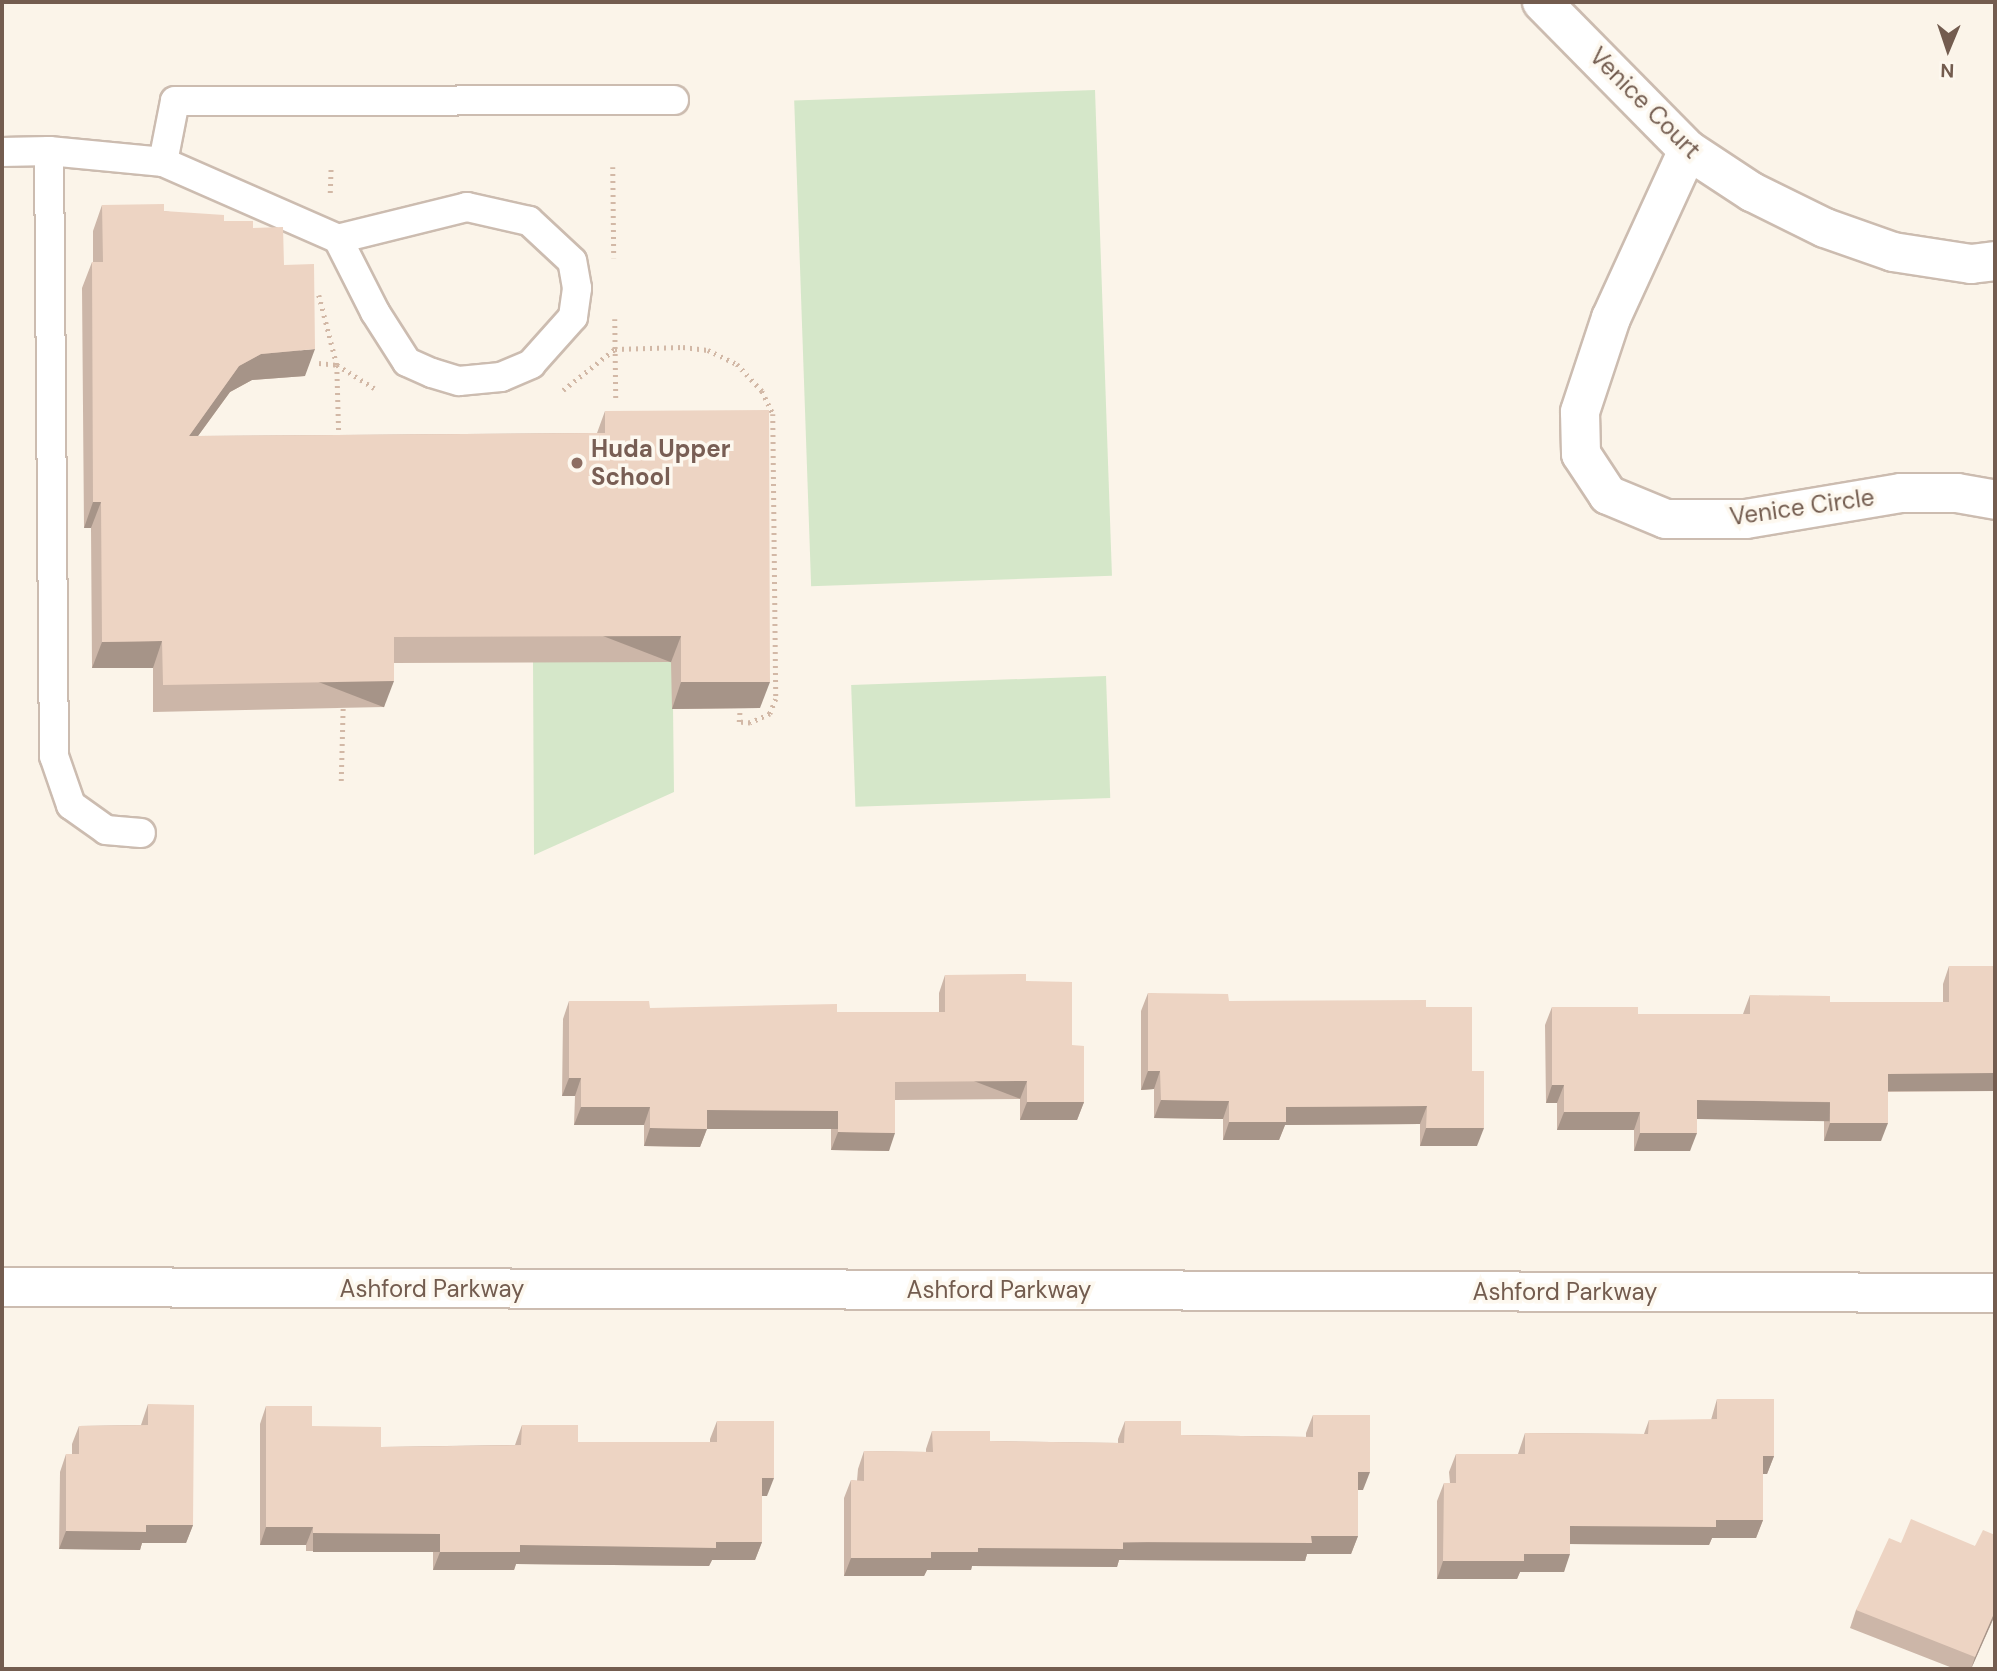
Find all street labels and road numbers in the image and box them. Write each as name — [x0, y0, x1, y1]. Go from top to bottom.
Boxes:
street label: Venice Court — [1584, 42, 1706, 164]
street label: Venice Circle — [1728, 483, 1876, 531]
street label: Ashford Parkway — [340, 1275, 524, 1303]
street label: Ashford Parkway — [907, 1276, 1091, 1304]
street label: Ashford Parkway — [1473, 1278, 1657, 1306]

